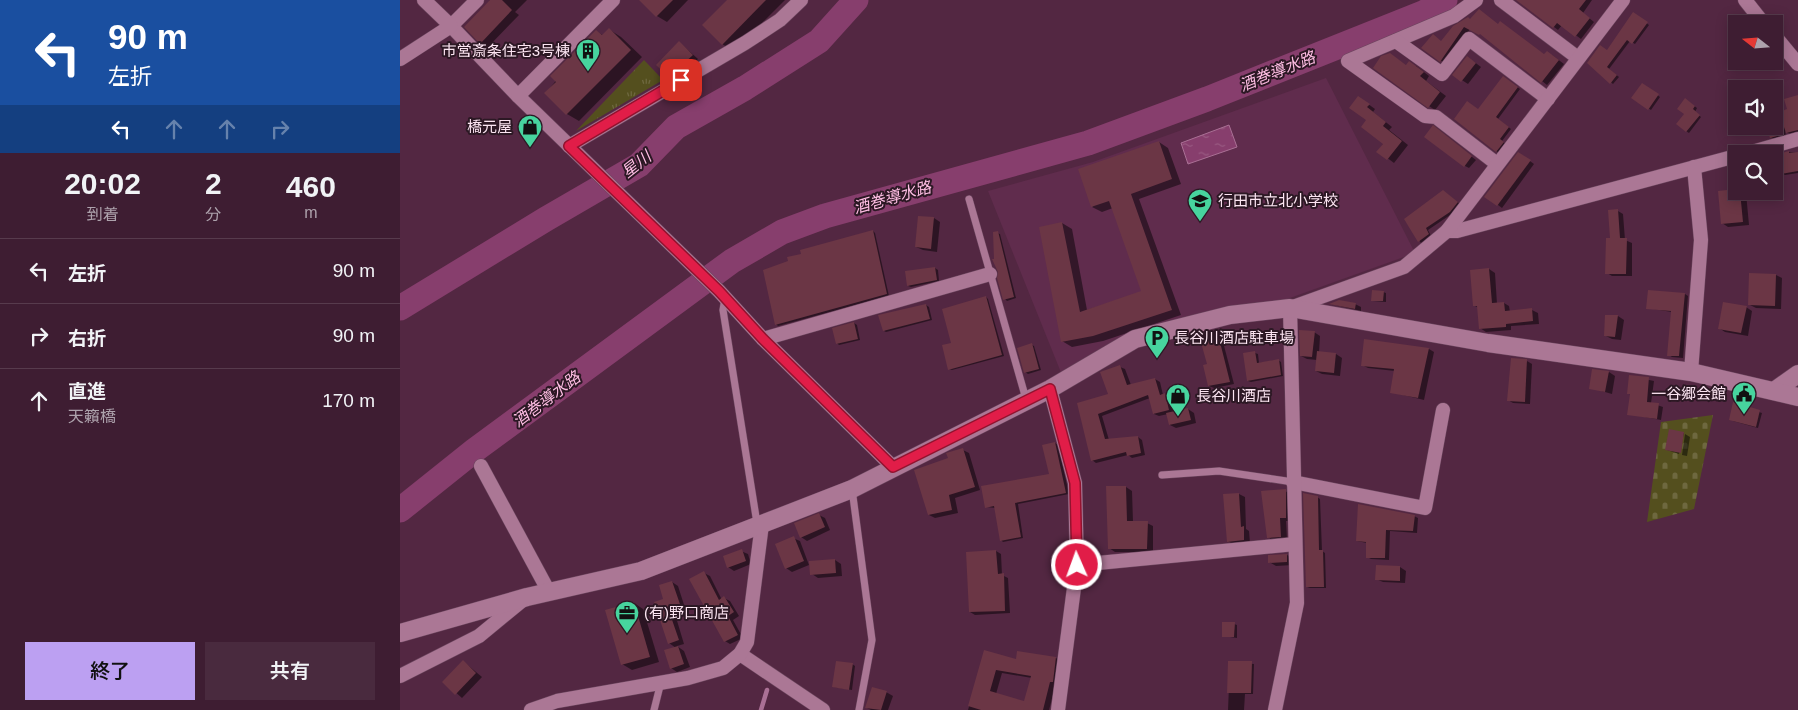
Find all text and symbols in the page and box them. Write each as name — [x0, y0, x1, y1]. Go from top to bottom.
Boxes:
north arrow — [1728, 15, 1782, 70]
map controls — [1728, 15, 1783, 200]
text: 90 m — [108, 17, 188, 56]
icon: left — [25, 20, 90, 85]
building icon: 市営斎条住宅3号棟 — [575, 38, 601, 72]
place label: 市営斎条住宅3号棟 — [442, 42, 570, 59]
water label: 酒巻導水路 — [1237, 48, 1319, 94]
pin — [660, 59, 702, 101]
text: 左折 — [108, 64, 152, 89]
icon: arrive — [667, 66, 695, 94]
button: sound — [1728, 80, 1783, 135]
shop icon: 橋元屋 — [517, 114, 543, 148]
icon: left — [107, 115, 135, 143]
icon: ahead — [160, 115, 188, 143]
icon: ahead — [213, 115, 241, 143]
icon: right — [266, 115, 294, 143]
place label: 橋元屋 — [467, 118, 512, 135]
button: search — [1728, 145, 1783, 200]
water label: 星川 — [618, 147, 656, 181]
text: 20:02 — [64, 167, 141, 200]
text: 2 — [205, 167, 222, 200]
text: 460 — [286, 170, 336, 203]
water label: 酒巻導水路 — [851, 178, 935, 217]
school or university icon: 行田市立北小学校 — [1187, 188, 1213, 222]
place label: 行田市立北小学校 — [1218, 192, 1338, 209]
text: m — [304, 204, 317, 221]
text: 到着 — [86, 206, 119, 223]
text: 分 — [205, 206, 221, 223]
icon: left — [25, 257, 53, 285]
text: 90 m — [333, 260, 375, 281]
text: 左折 — [68, 263, 106, 284]
icon: right — [25, 322, 53, 350]
text: 90 m — [333, 325, 375, 346]
parking icon: 長谷川酒店駐車場 — [1144, 325, 1170, 359]
text: 右折 — [68, 328, 106, 349]
place label: 長谷川酒店駐車場 — [1174, 329, 1294, 346]
water label: 酒巻導水路 — [509, 367, 585, 430]
text: 直進 — [68, 381, 106, 402]
public building icon: 一谷郷会館 — [1731, 381, 1757, 415]
shop icon: 長谷川酒店 — [1165, 383, 1191, 417]
place label: 一谷郷会館 — [1651, 385, 1726, 402]
icon: ahead — [25, 387, 53, 415]
place label: 長谷川酒店 — [1196, 387, 1271, 404]
text: 170 m — [322, 390, 375, 411]
text: 天籟橋 — [68, 408, 116, 425]
position arrow — [1050, 538, 1102, 590]
office icon: (有)野口商店 — [614, 600, 640, 634]
place label: (有)野口商店 — [644, 604, 729, 621]
button: 終了 — [25, 642, 195, 700]
button: 共有 — [205, 642, 375, 700]

